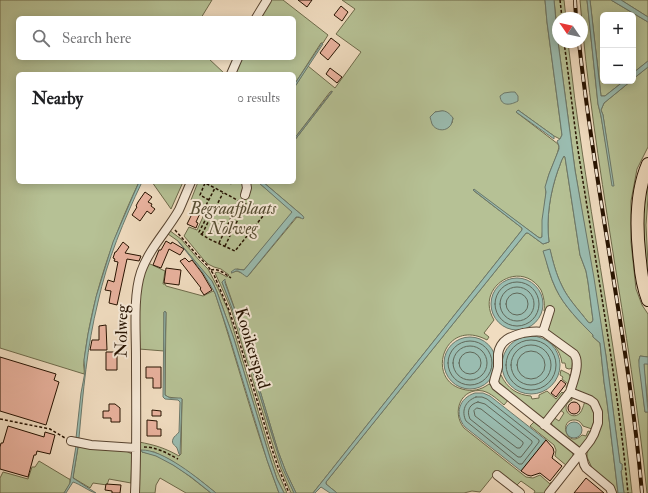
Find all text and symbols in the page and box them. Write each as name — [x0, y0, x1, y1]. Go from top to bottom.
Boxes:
north arrow — [552, 12, 588, 48]
map controls — [600, 12, 636, 84]
button: + — [600, 12, 636, 48]
search box — [16, 16, 296, 60]
icon: search — [30, 27, 52, 49]
text: Search here — [62, 29, 131, 48]
button: − — [600, 48, 636, 84]
text: Nearby — [32, 88, 83, 109]
text: 0 results — [237, 90, 280, 106]
park label: Begraafplaats Nolweg — [189, 198, 277, 239]
street label: Nolweg — [111, 304, 132, 358]
street label: Kooikerspad — [229, 305, 275, 392]

